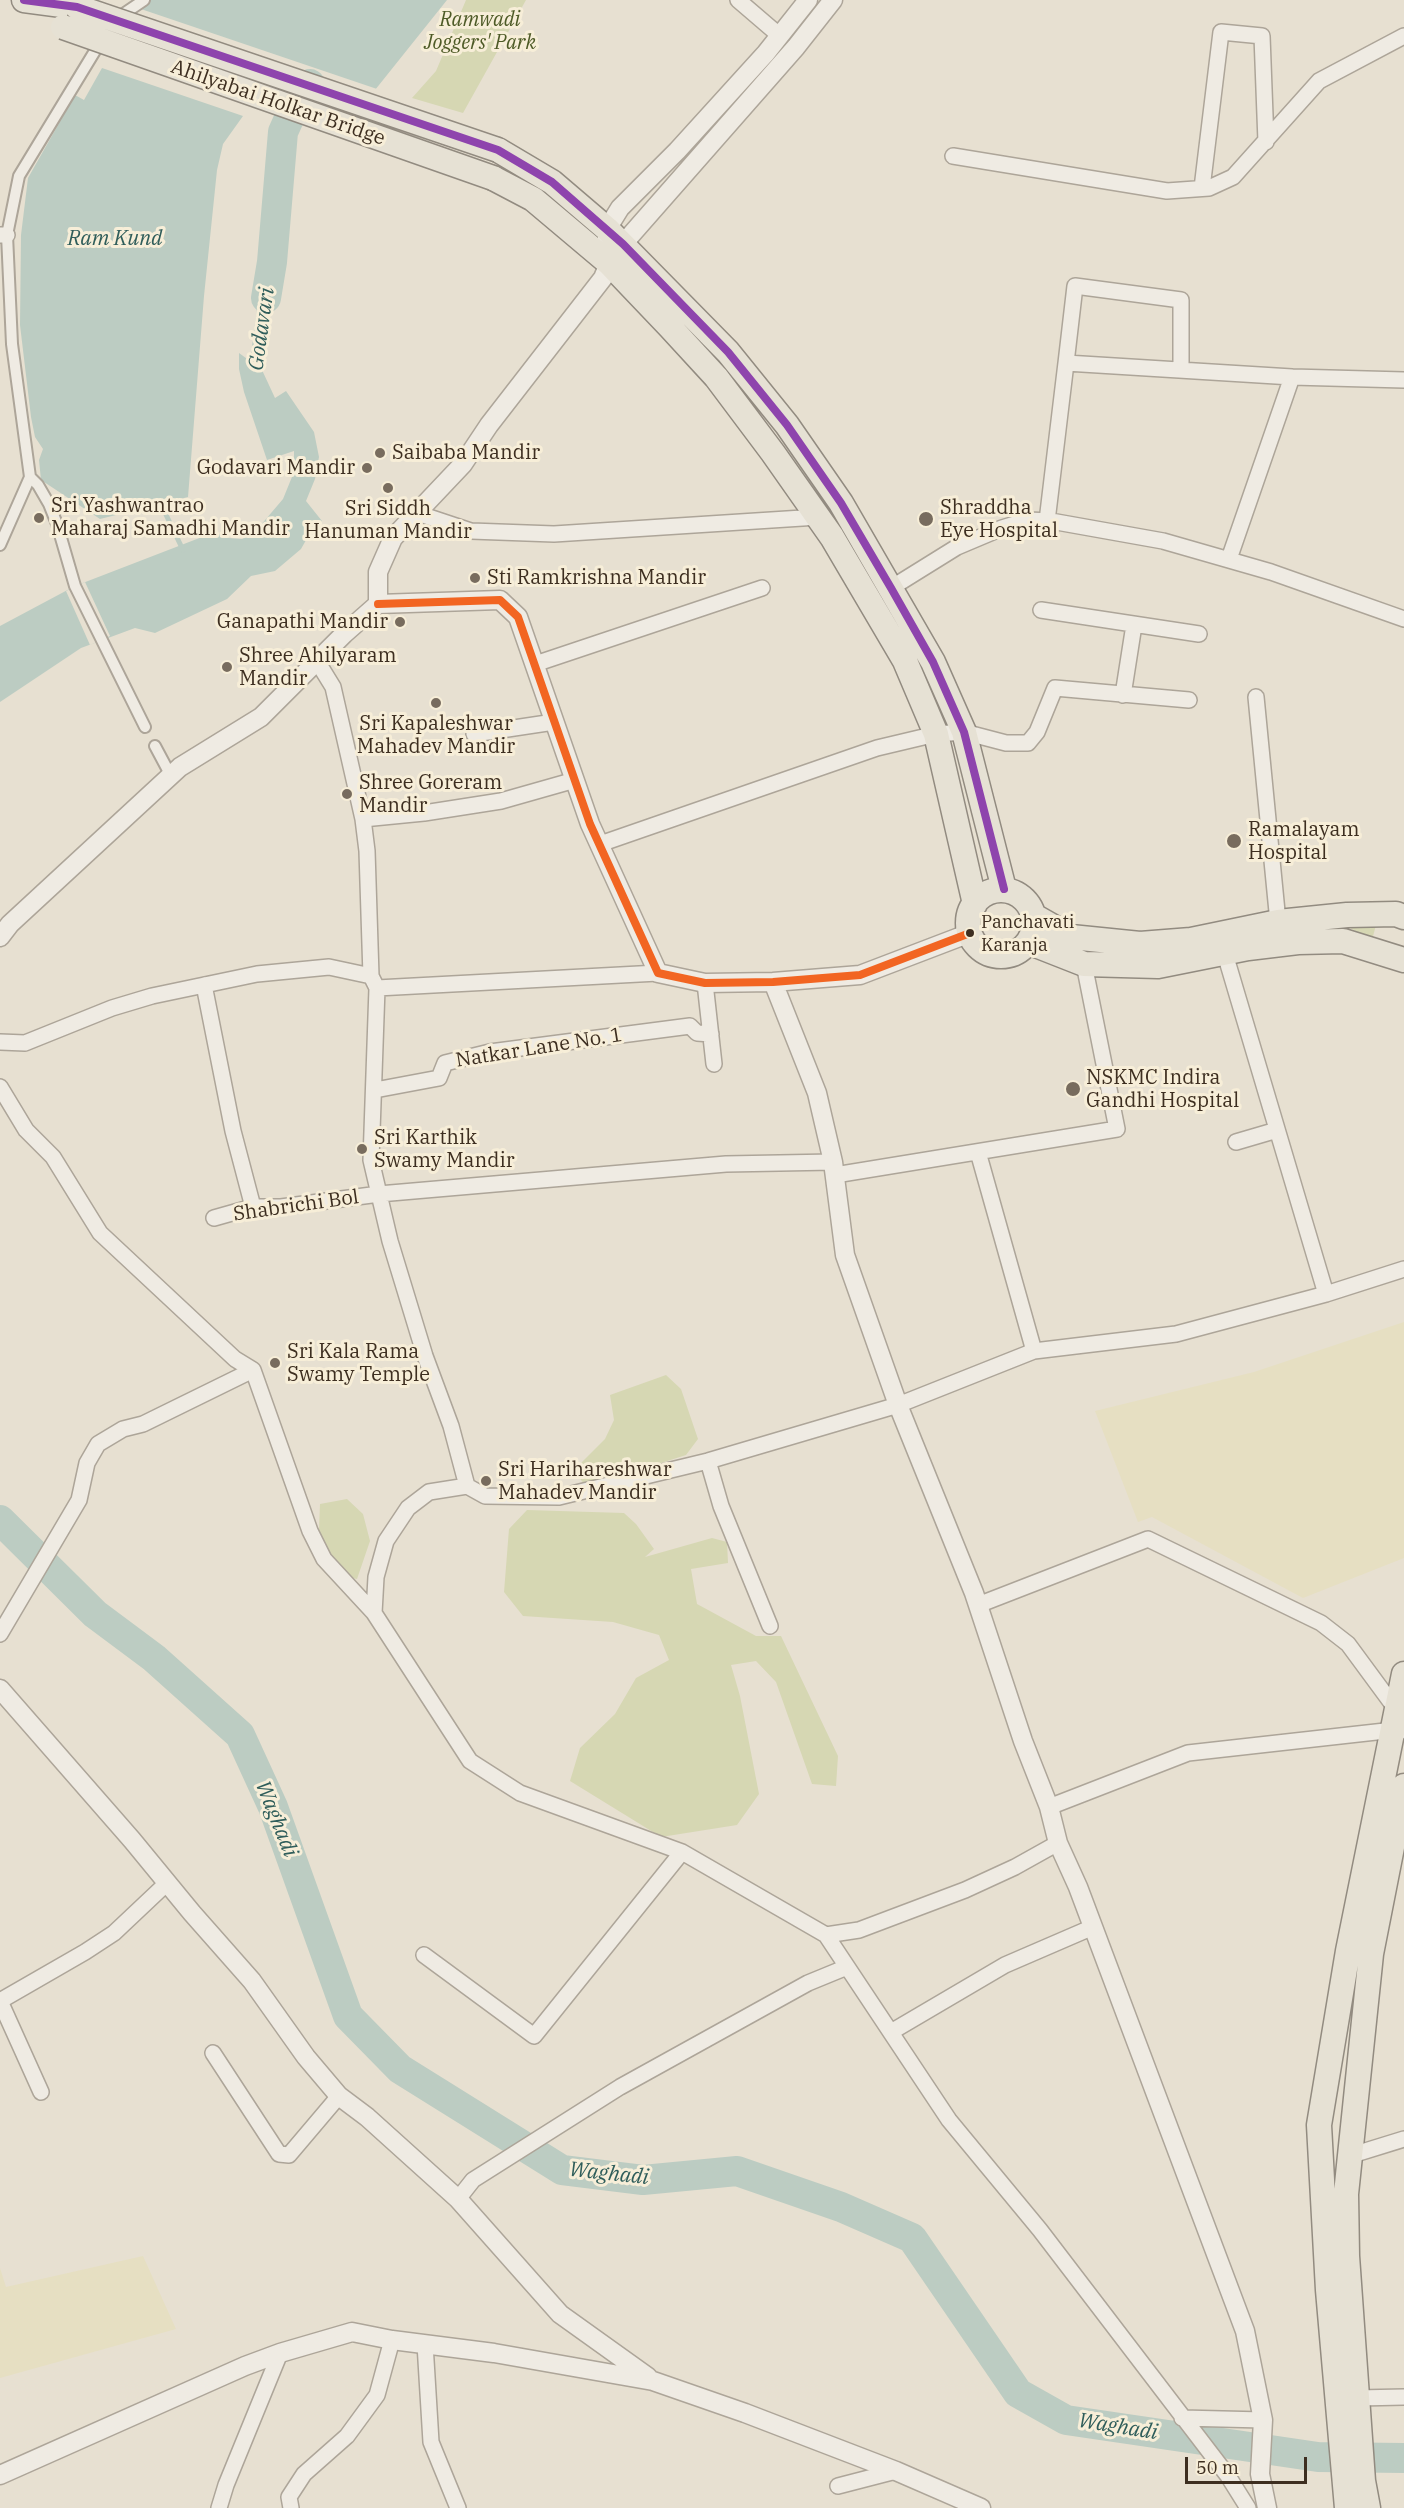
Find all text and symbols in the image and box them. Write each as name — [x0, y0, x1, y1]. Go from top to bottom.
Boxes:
park label: Ramwadi Joggers' Park — [424, 8, 536, 55]
street label: Ahilyabai Holkar Bridge — [168, 55, 388, 151]
water label: Ram Kund — [68, 226, 162, 252]
water label: Godavari — [244, 286, 280, 372]
place label: Saibaba Mandir — [392, 441, 540, 465]
marker: Saibaba Mandir — [373, 446, 387, 460]
place label: Godavari Mandir — [197, 456, 355, 480]
marker: Godavari Mandir — [360, 461, 374, 475]
marker: Sri Siddh Hanuman Mandir — [381, 481, 395, 495]
place label: Sri Yashwantrao Maharaj Samadhi Mandir — [51, 494, 290, 541]
place label: Shraddha Eye Hospital — [940, 496, 1058, 543]
place label: Sri Siddh Hanuman Mandir — [304, 497, 472, 544]
marker: Shraddha Eye Hospital — [917, 510, 935, 528]
marker: Sri Yashwantrao Maharaj Samadhi Mandir — [32, 511, 46, 525]
place label: Sti Ramkrishna Mandir — [487, 566, 706, 590]
marker: Sti Ramkrishna Mandir — [468, 571, 482, 585]
place label: Ganapathi Mandir — [217, 610, 388, 634]
marker: Ganapathi Mandir — [393, 615, 407, 629]
place label: Shree Ahilyaram Mandir — [239, 644, 397, 691]
marker: Shree Ahilyaram Mandir — [220, 660, 234, 674]
marker: Sri Kapaleshwar Mahadev Mandir — [429, 696, 443, 710]
place label: Sri Kapaleshwar Mahadev Mandir — [357, 712, 515, 759]
place label: Shree Goreram Mandir — [359, 771, 502, 818]
marker: Shree Goreram Mandir — [340, 787, 354, 801]
place label: Ramalayam Hospital — [1248, 818, 1359, 865]
marker: Ramalayam Hospital — [1225, 832, 1243, 850]
place label: Panchavati Karanja — [981, 912, 1074, 954]
marker: Panchavati Karanja — [964, 927, 976, 939]
street label: Natkar Lane No. 1 — [454, 1023, 624, 1073]
place label: NSKMC Indira Gandhi Hospital — [1086, 1066, 1239, 1113]
marker: NSKMC Indira Gandhi Hospital — [1064, 1080, 1082, 1098]
place label: Sri Karthik Swamy Mandir — [374, 1126, 515, 1173]
marker: Sri Karthik Swamy Mandir — [355, 1142, 369, 1156]
street label: Shabrichi Bol — [232, 1185, 360, 1227]
place label: Sri Kala Rama Swamy Temple — [287, 1340, 430, 1387]
marker: Sri Kala Rama Swamy Temple — [268, 1356, 282, 1370]
place label: Sri Harihareshwar Mahadev Mandir — [498, 1458, 672, 1505]
marker: Sri Harihareshwar Mahadev Mandir — [479, 1474, 493, 1488]
water label: Waghadi — [249, 1777, 303, 1861]
water label: Waghadi — [568, 2157, 650, 2191]
water label: Waghadi — [1077, 2408, 1159, 2446]
scale bar — [1188, 2445, 1310, 2483]
text: 50 m — [1196, 2456, 1239, 2479]

